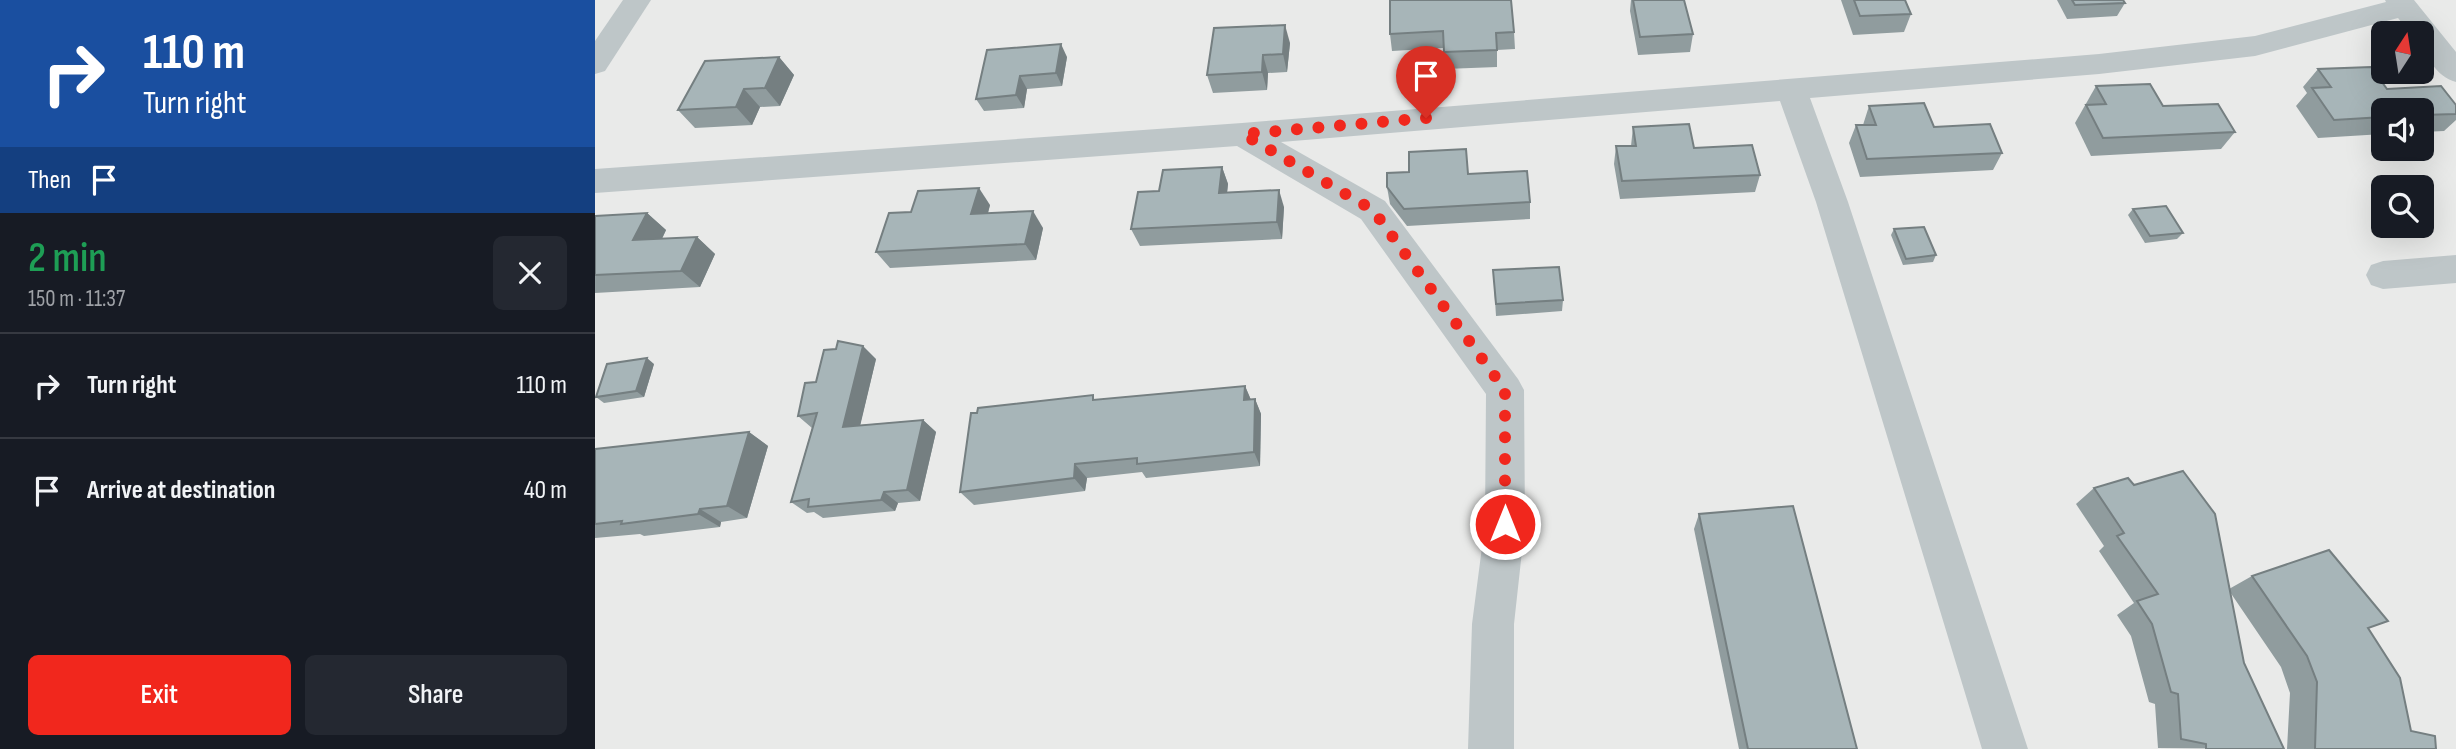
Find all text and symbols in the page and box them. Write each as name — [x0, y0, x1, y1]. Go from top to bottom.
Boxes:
north arrow — [2371, 21, 2434, 84]
map controls — [2371, 21, 2434, 238]
text: 110 m — [143, 24, 245, 83]
icon: right — [28, 28, 119, 119]
pin — [1396, 46, 1456, 118]
icon: arrive — [1407, 57, 1445, 95]
text: Turn right — [143, 84, 247, 123]
button: sound — [2371, 98, 2434, 161]
icon: arrive — [85, 161, 123, 199]
text: Then — [28, 165, 71, 196]
button: search — [2371, 175, 2434, 238]
text: 2 min — [28, 233, 107, 284]
button: close — [493, 236, 567, 310]
text: 150 m · 11:37 — [28, 285, 125, 313]
icon: right — [28, 367, 66, 405]
text: Turn right — [87, 370, 176, 401]
text: 110 m — [516, 370, 567, 401]
icon: arrive — [28, 472, 66, 510]
text: Arrive at destination — [87, 475, 275, 506]
text: 40 m — [524, 475, 567, 506]
position arrow — [1468, 487, 1542, 561]
button: Exit — [28, 655, 291, 735]
button: Share — [305, 655, 567, 735]

